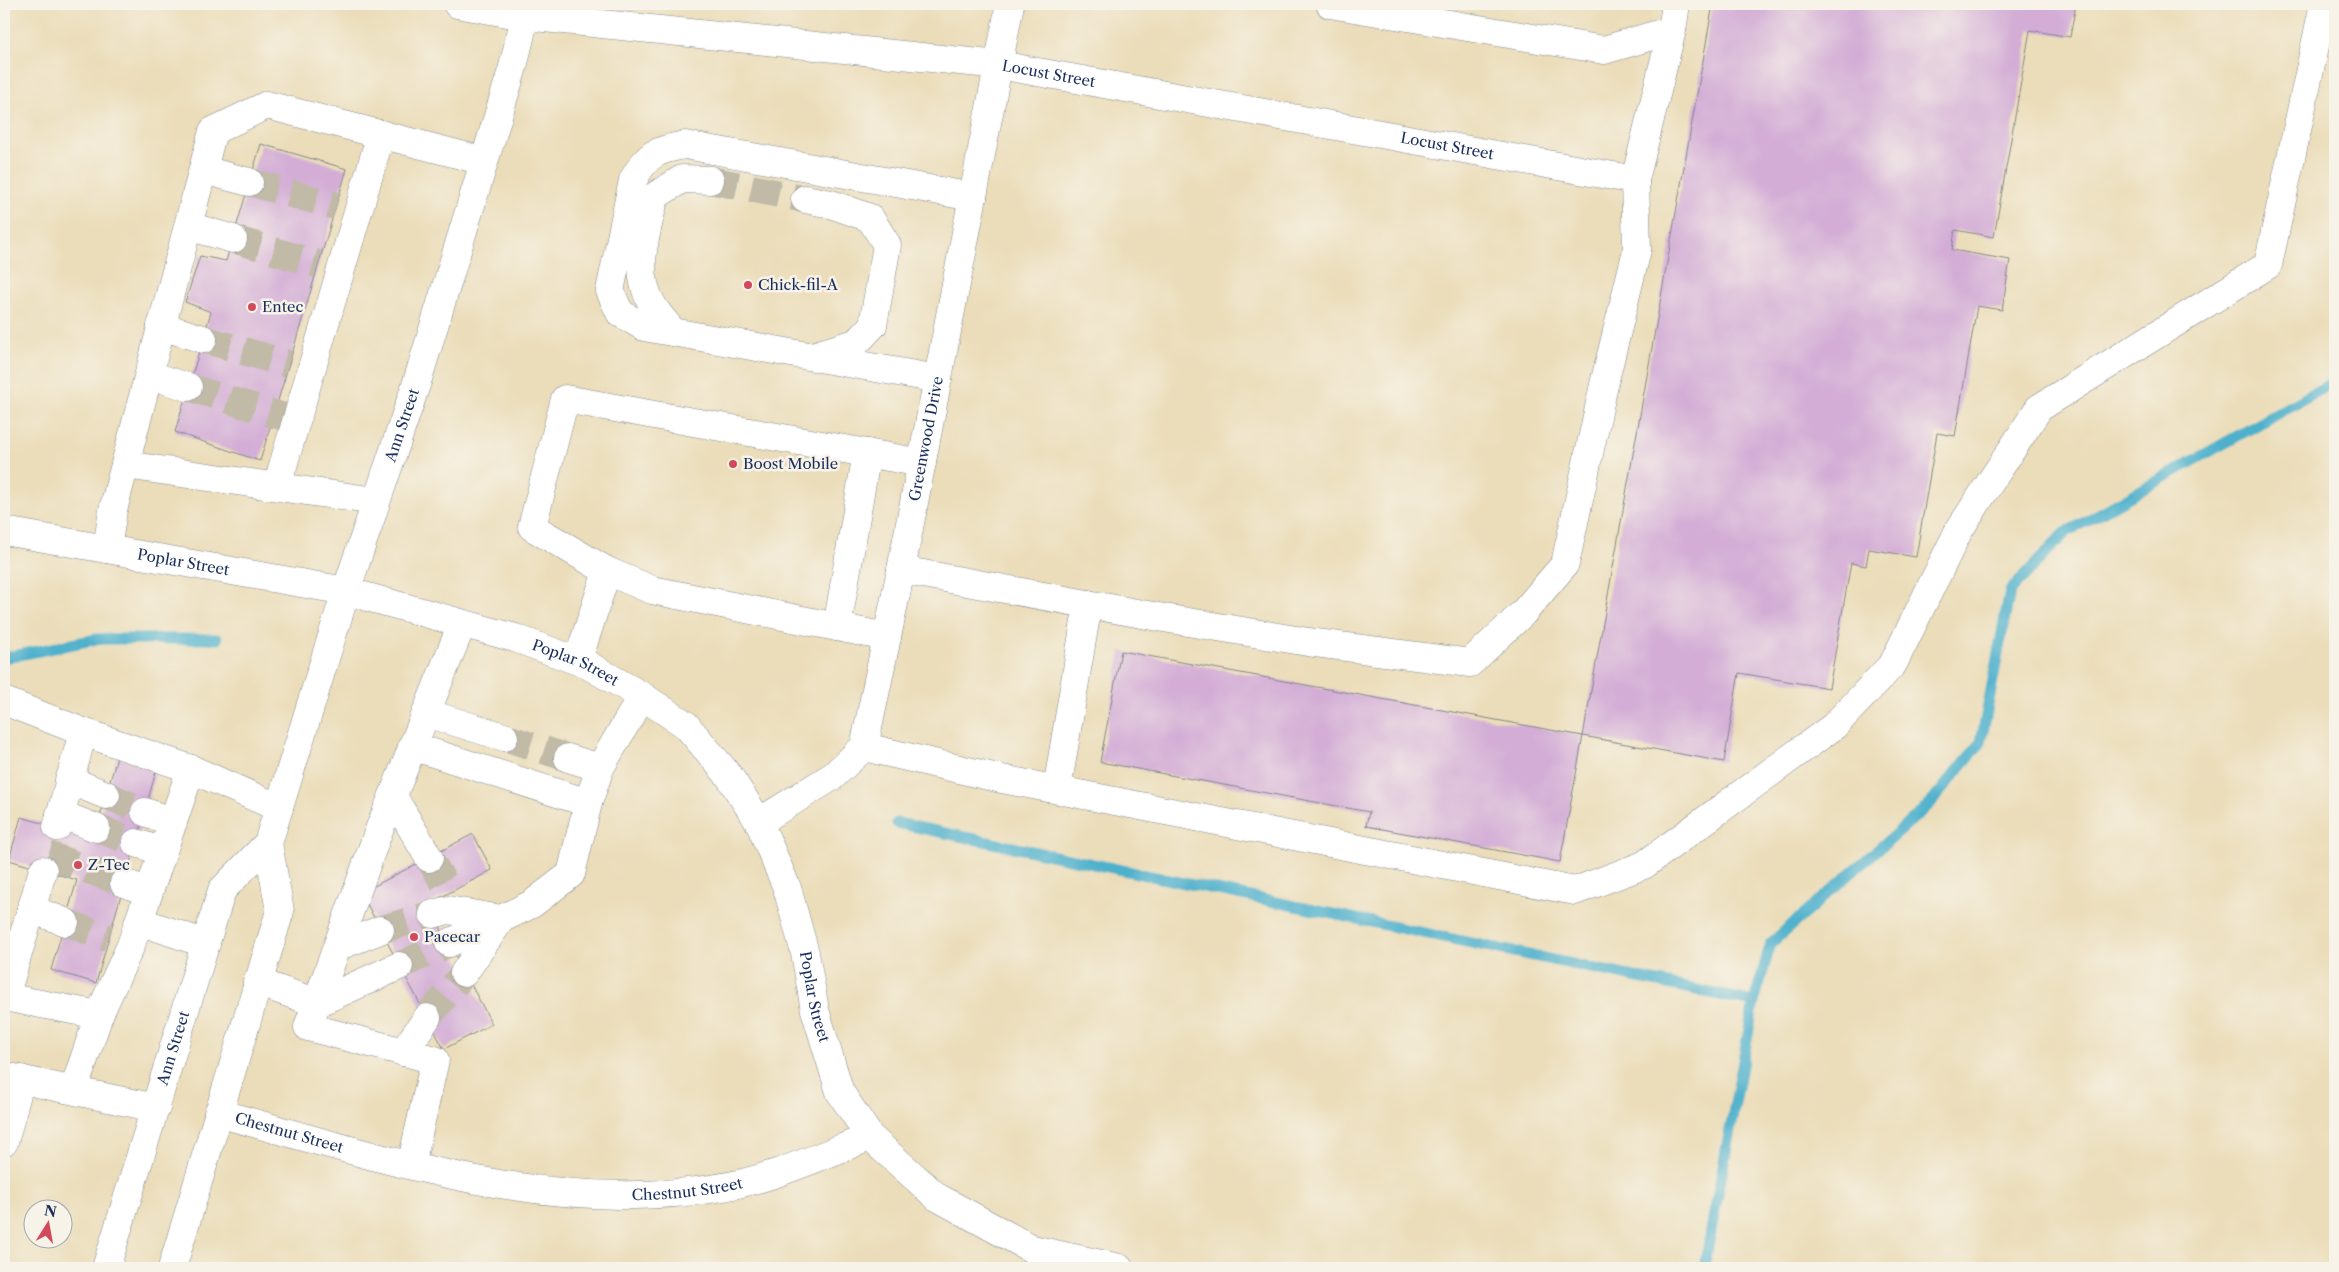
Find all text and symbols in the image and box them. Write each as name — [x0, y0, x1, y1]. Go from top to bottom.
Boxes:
street label: Locust Street — [1001, 56, 1098, 91]
street label: Locust Street — [1399, 128, 1496, 163]
place label: Chick-fil-A — [758, 275, 839, 294]
marker: Chick-fil-A — [742, 279, 754, 291]
place label: Entec — [262, 297, 303, 316]
marker: Entec — [246, 301, 258, 313]
street label: Greenwood Drive — [904, 375, 947, 503]
street label: Ann Street — [380, 385, 423, 465]
place label: Boost Mobile — [743, 454, 838, 473]
marker: Boost Mobile — [727, 458, 739, 470]
street label: Poplar Street — [136, 545, 231, 579]
street label: Poplar Street — [530, 635, 623, 690]
place label: Z-Tec — [88, 855, 130, 874]
marker: Z-Tec — [72, 859, 84, 871]
place label: Pacecar — [424, 927, 481, 946]
marker: Pacecar — [408, 931, 420, 943]
street label: Poplar Street — [796, 950, 835, 1045]
street label: Ann Street — [152, 1008, 193, 1088]
street label: Chestnut Street — [233, 1108, 346, 1157]
street label: Chestnut Street — [631, 1173, 745, 1204]
north arrow — [22, 1200, 72, 1250]
text: N — [43, 1201, 58, 1221]

